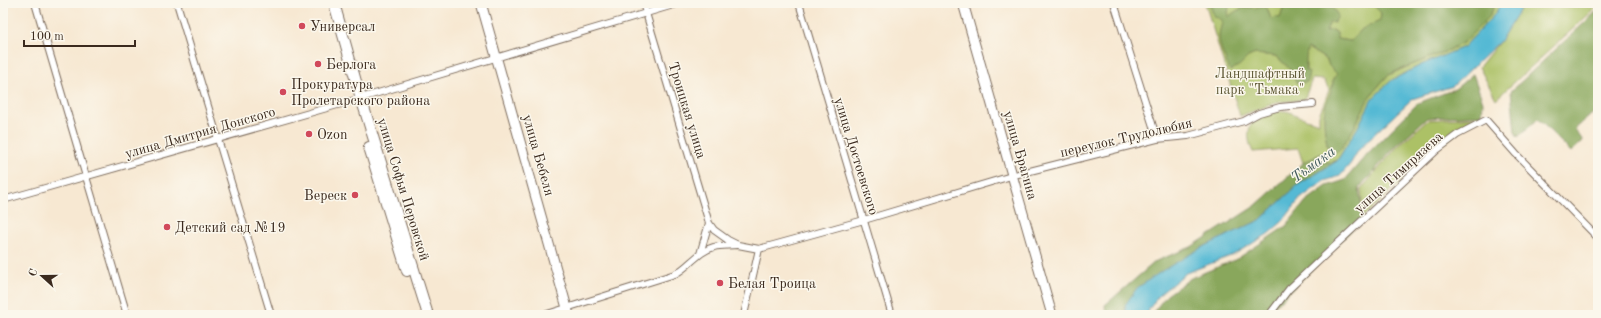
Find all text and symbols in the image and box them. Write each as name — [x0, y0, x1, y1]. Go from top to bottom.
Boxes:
place label: Универсал — [310, 20, 375, 34]
marker: Универсал — [297, 21, 307, 31]
scale bar — [24, 22, 135, 48]
text: 100 m — [30, 31, 64, 43]
place label: Берлога — [326, 58, 376, 72]
marker: Берлога — [313, 59, 323, 69]
street label: Троицкая улица — [666, 60, 708, 160]
park label: Ландшафтный парк "Тьмака" — [1215, 67, 1305, 97]
place label: Прокуратура Пролетарского района — [291, 78, 430, 108]
marker: Прокуратура Пролетарского района — [278, 87, 288, 97]
street label: улица Достоевского — [831, 96, 881, 217]
street label: улица Дмитрия Донского — [124, 105, 277, 161]
street label: улица Брагина — [1001, 109, 1039, 202]
street label: улица Бебеля — [520, 113, 556, 197]
street label: улица Софьи Перовской — [374, 116, 431, 263]
street label: переулок Трудолюбия — [1059, 116, 1194, 160]
place label: Ozon — [317, 128, 348, 142]
marker: Ozon — [304, 129, 314, 139]
street label: улица Тимирязева — [1352, 130, 1446, 216]
water label: Тьмака — [1289, 144, 1339, 186]
place label: Вереск — [304, 189, 347, 203]
marker: Вереск — [350, 190, 360, 200]
place label: Детский сад №19 — [175, 221, 286, 235]
marker: Детский сад №19 — [162, 222, 172, 232]
north arrow — [22, 256, 62, 296]
text: С — [28, 268, 41, 278]
place label: Белая Троица — [728, 277, 816, 291]
marker: Белая Троица — [715, 278, 725, 288]

